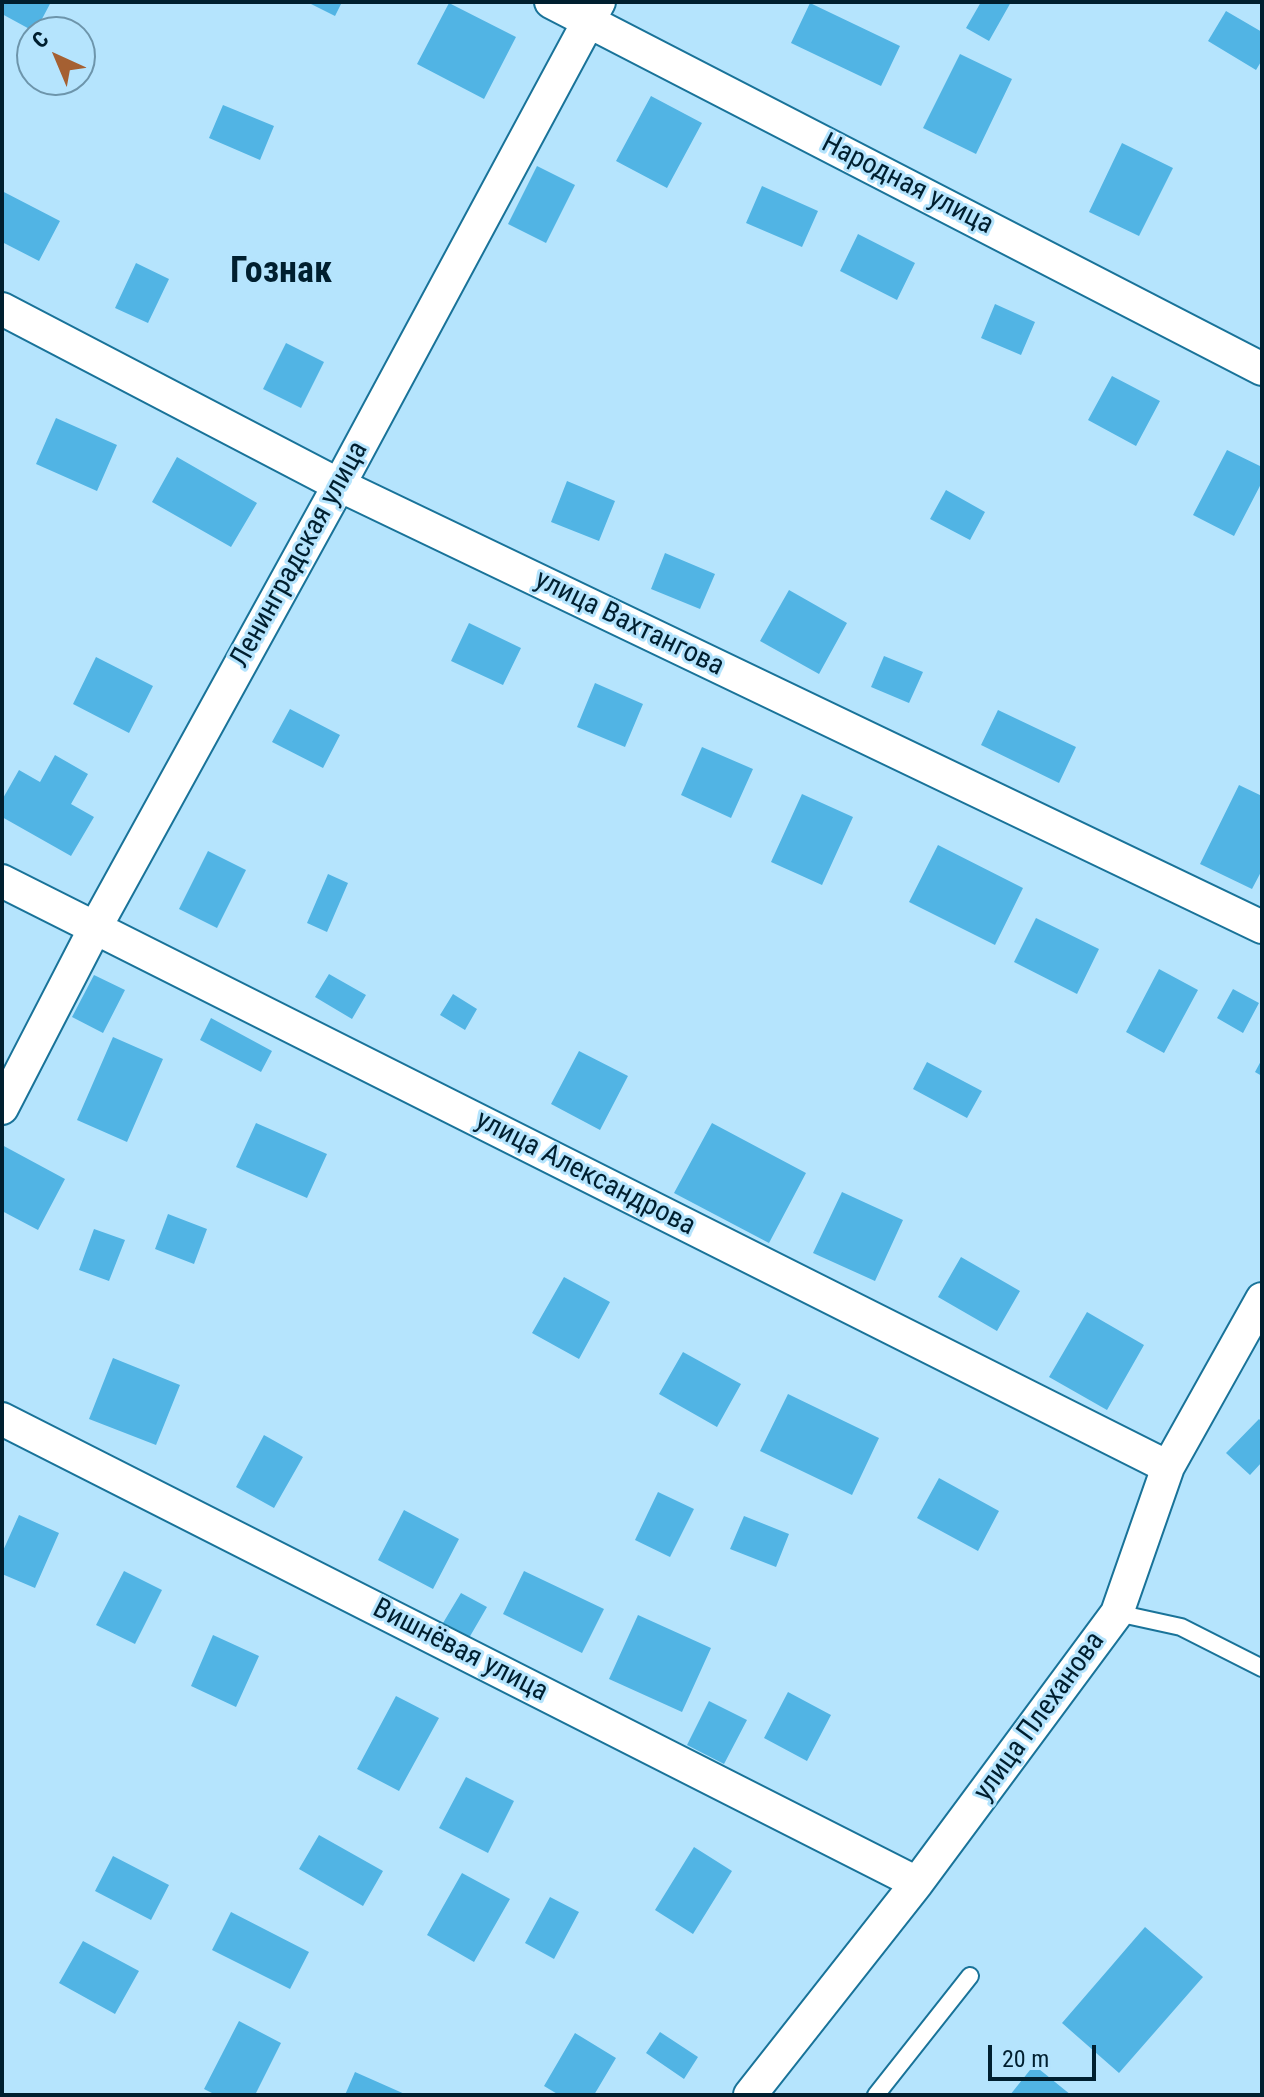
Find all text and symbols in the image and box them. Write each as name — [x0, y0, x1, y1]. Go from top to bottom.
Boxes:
north arrow — [16, 16, 96, 96]
text: С — [27, 26, 54, 53]
street label: Народная улица — [816, 127, 998, 243]
district label: Гознак — [230, 251, 332, 295]
street label: Ленинградская улица — [224, 436, 376, 674]
street label: улица Вахтангова — [529, 564, 729, 684]
street label: улица Александрова — [469, 1104, 701, 1244]
street label: Вишнёвая улица — [367, 1592, 553, 1710]
street label: улица Плеханова — [967, 1626, 1113, 1808]
scale bar — [992, 2029, 1100, 2079]
text: 20 m — [1002, 2045, 1049, 2073]

